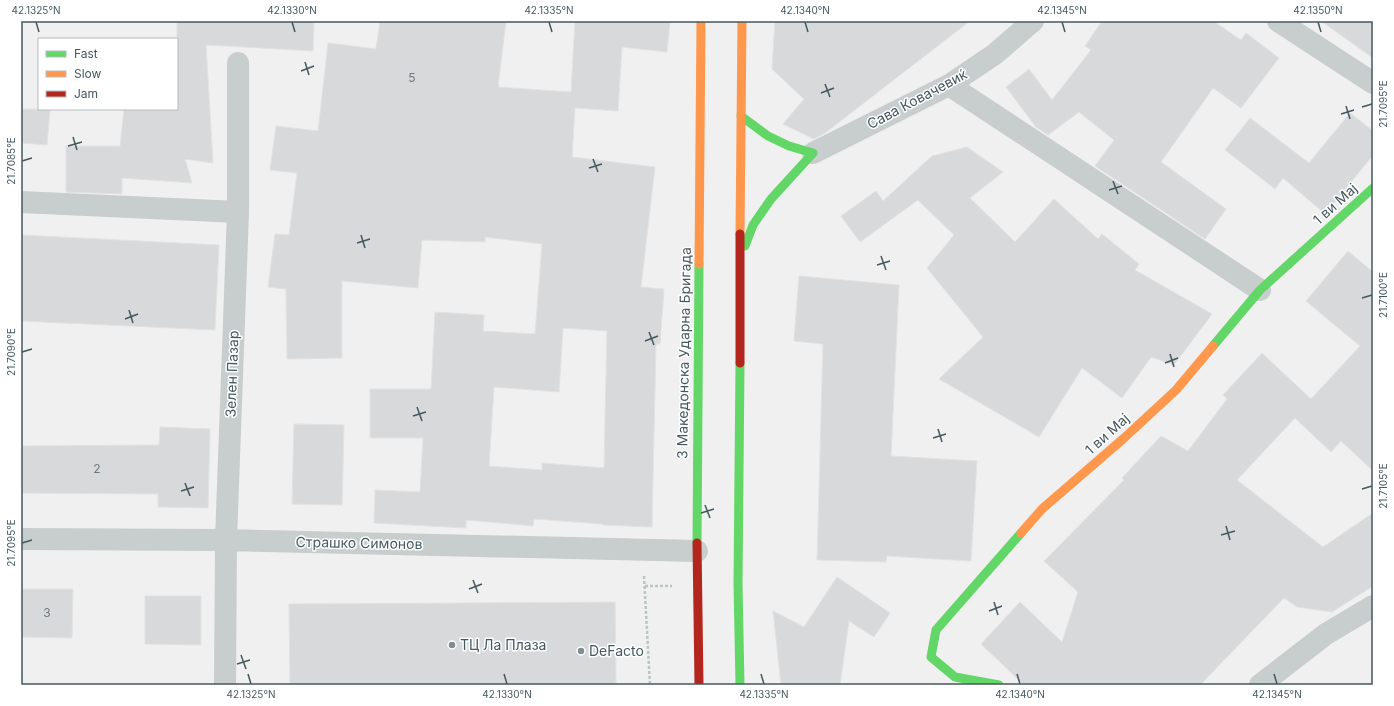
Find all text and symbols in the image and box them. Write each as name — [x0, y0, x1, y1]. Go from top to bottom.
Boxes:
text: 42.1325°N — [11, 4, 61, 16]
text: 42.1330°N — [267, 4, 317, 16]
text: 42.1335°N — [524, 4, 574, 16]
text: 42.1340°N — [780, 4, 830, 16]
text: 42.1345°N — [1037, 4, 1087, 16]
text: 42.1350°N — [1293, 4, 1343, 16]
legend — [38, 38, 178, 110]
text: Fast — [74, 46, 98, 61]
street label: Сава Ковачевиќ — [864, 65, 970, 132]
text: Slow — [74, 66, 102, 81]
house number: 5 — [408, 70, 416, 85]
text: 21.7095°E — [1377, 80, 1389, 128]
text: Jam — [74, 86, 98, 101]
text: 21.7085°E — [5, 137, 17, 185]
street label: 1 ви Мај — [1309, 179, 1360, 228]
street label: 3 Македонска Ударна Бригада — [673, 247, 694, 459]
text: 21.7100°E — [1377, 272, 1389, 318]
text: 21.7090°E — [5, 328, 17, 376]
street label: Зелен Пазар — [221, 330, 242, 418]
street label: 1 ви Мај — [1081, 409, 1132, 458]
house number: 2 — [93, 461, 101, 476]
text: 21.7105°E — [1377, 463, 1389, 509]
text: 21.7095°E — [5, 519, 17, 567]
street label: Страшко Симонов — [295, 533, 423, 552]
house number: 3 — [43, 605, 51, 620]
place label: ТЦ Ла Плаза — [460, 636, 546, 653]
marker: ТЦ Ла Плаза — [447, 640, 457, 650]
place label: DeFacto — [589, 642, 644, 659]
marker: DeFacto — [576, 646, 586, 656]
text: 42.1325°N — [226, 688, 276, 700]
text: 42.1330°N — [482, 688, 532, 700]
text: 42.1335°N — [739, 688, 789, 700]
text: 42.1340°N — [995, 688, 1045, 700]
text: 42.1345°N — [1252, 688, 1302, 700]

